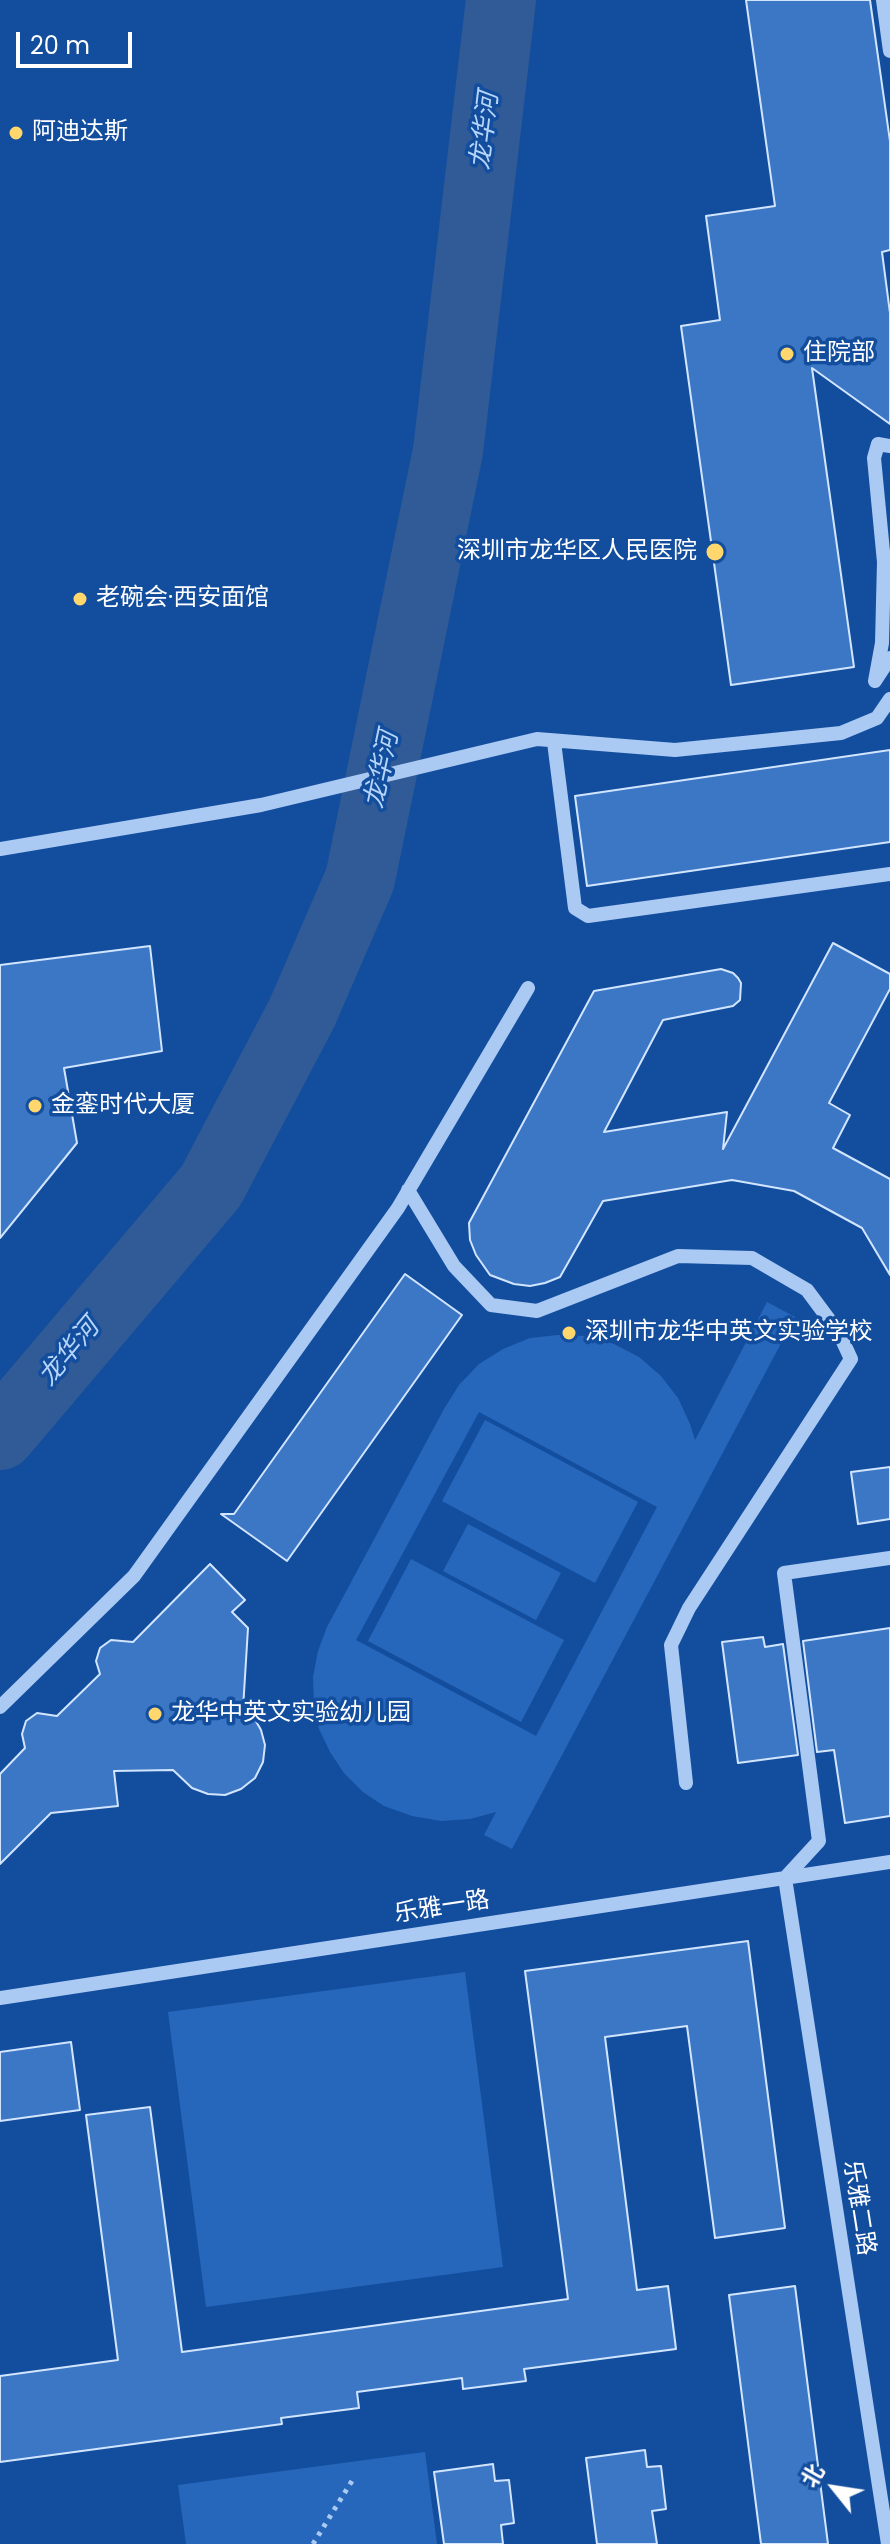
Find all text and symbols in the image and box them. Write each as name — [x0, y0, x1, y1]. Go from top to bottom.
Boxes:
scale bar — [20, 16, 136, 66]
text: 20 m — [30, 29, 90, 62]
water label: 龙华河 — [466, 90, 506, 172]
place label: 阿迪达斯 — [32, 119, 128, 147]
marker: 阿迪达斯 — [7, 124, 25, 142]
place label: 住院部 — [803, 340, 875, 368]
marker: 住院部 — [778, 345, 796, 363]
place label: 深圳市龙华区人民医院 — [457, 538, 697, 566]
marker: 深圳市龙华区人民医院 — [704, 541, 726, 563]
place label: 老碗会·西安面馆 — [96, 585, 269, 613]
marker: 老碗会·西安面馆 — [71, 590, 89, 608]
water label: 龙华河 — [360, 729, 406, 811]
place label: 金銮时代大厦 — [51, 1092, 195, 1120]
marker: 金銮时代大厦 — [26, 1097, 44, 1115]
water label: 龙华河 — [33, 1313, 107, 1393]
place label: 深圳市龙华中英文实验学校 — [585, 1319, 873, 1347]
marker: 深圳市龙华中英文实验学校 — [560, 1324, 578, 1342]
place label: 龙华中英文实验幼儿园 — [171, 1700, 411, 1728]
marker: 龙华中英文实验幼儿园 — [146, 1705, 164, 1723]
street label: 乐雅一路 — [392, 1886, 492, 1930]
street label: 乐雅二路 — [836, 2158, 880, 2258]
north arrow — [794, 2448, 874, 2528]
text: 北 — [794, 2458, 832, 2493]

